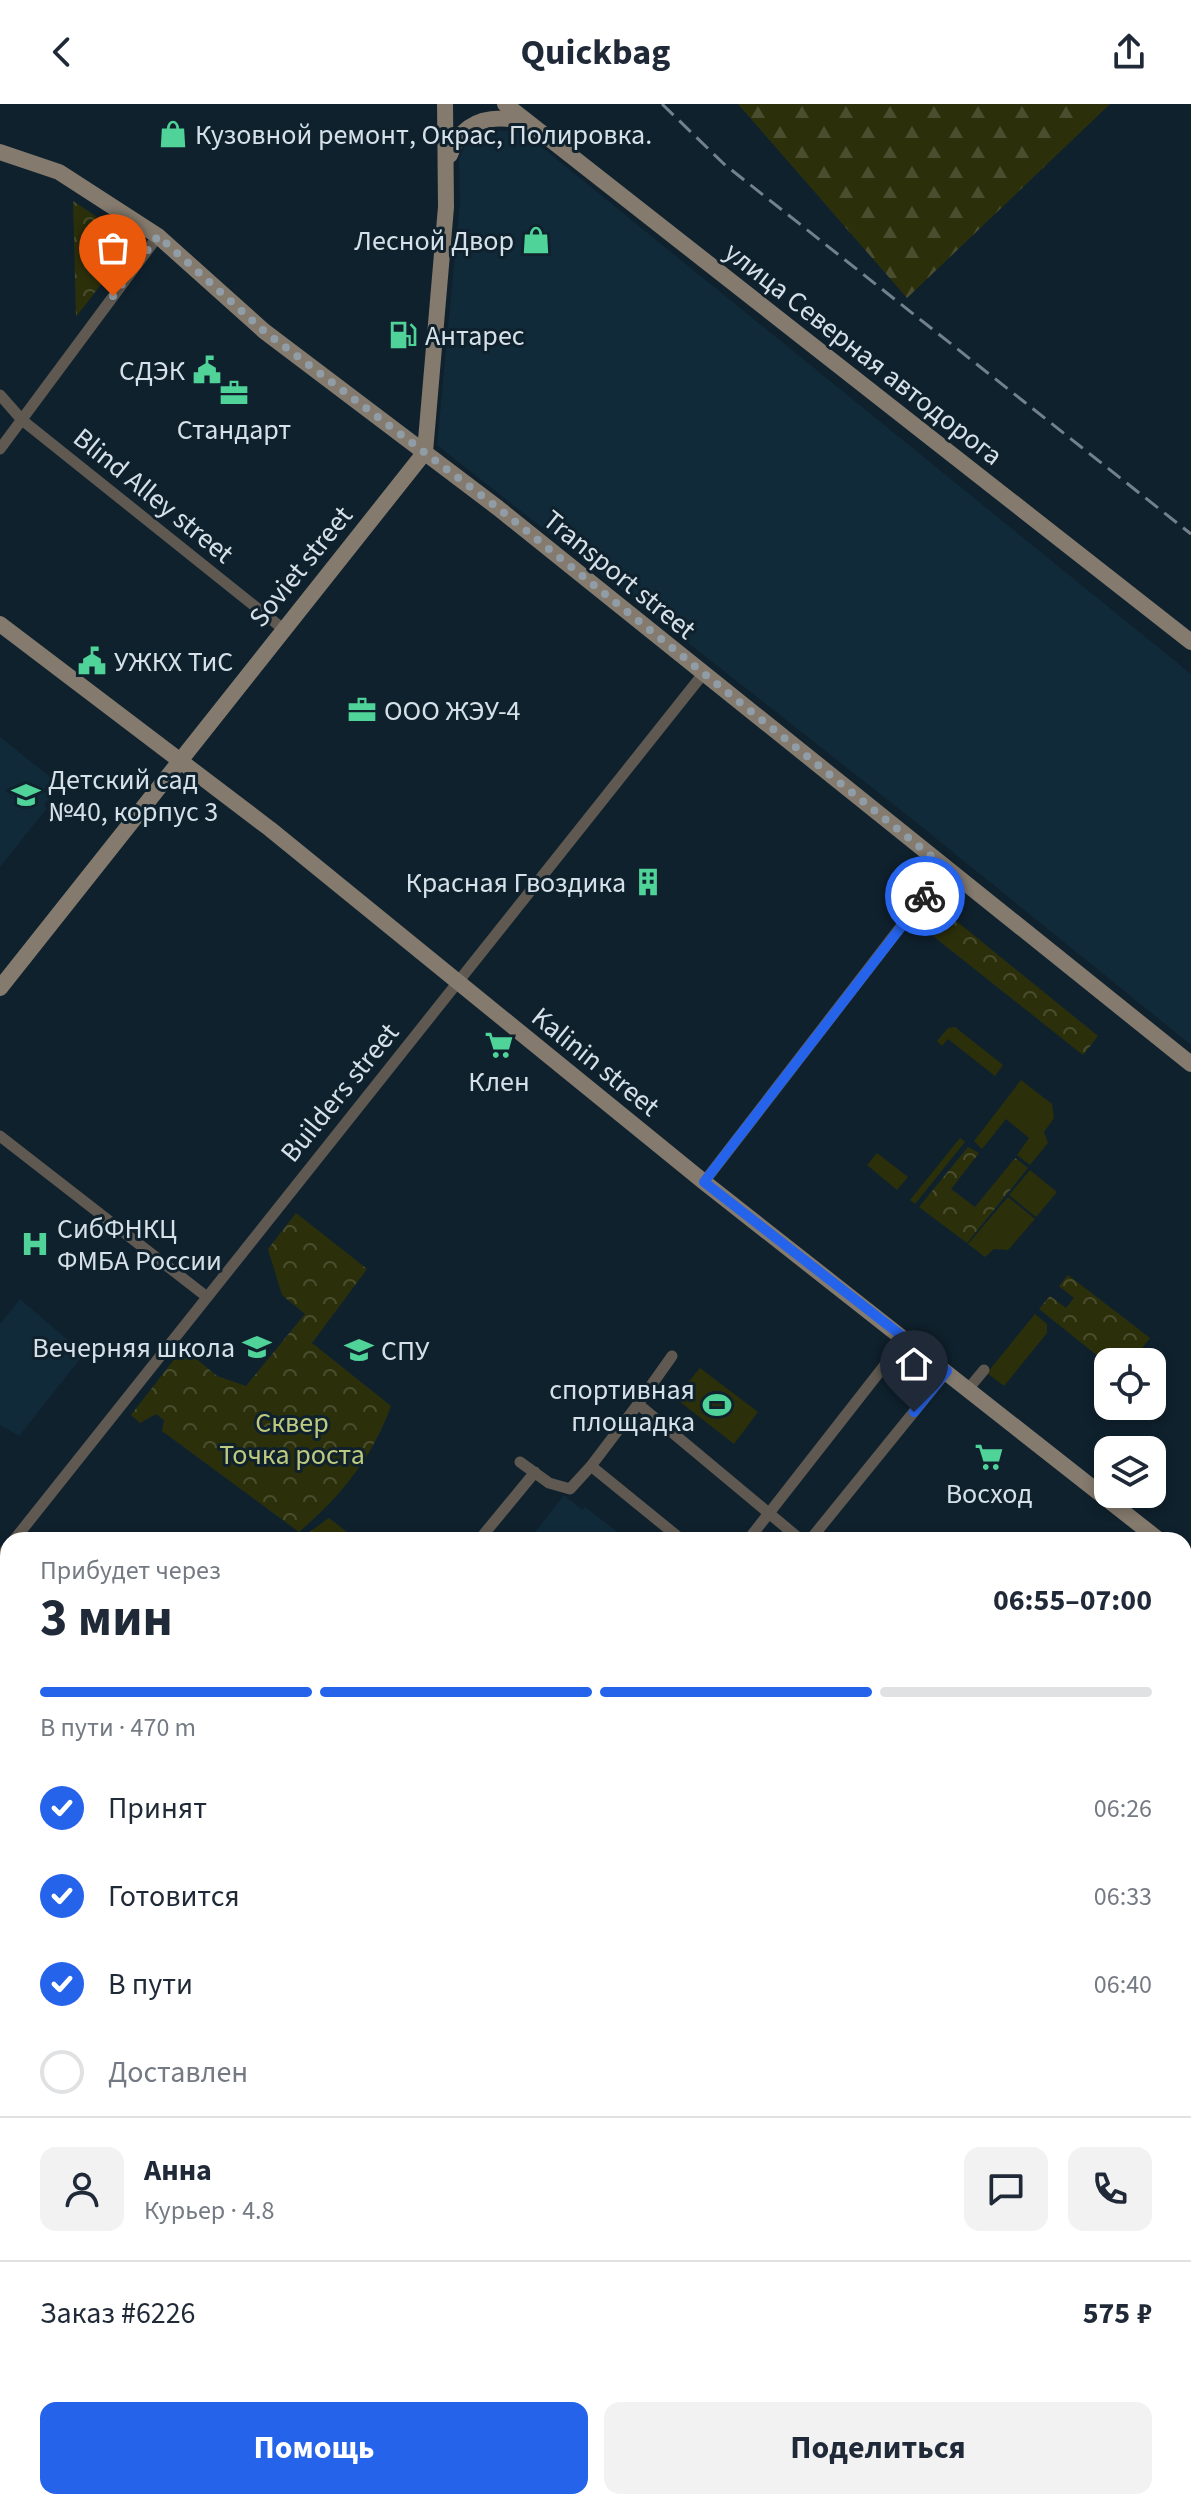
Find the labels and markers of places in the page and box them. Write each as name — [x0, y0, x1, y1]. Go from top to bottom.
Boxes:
place label: Кузовной ремонт, Окрас, Полировка. — [195, 115, 652, 155]
shop icon: Кузовной ремонт, Окрас, Полировка. — [158, 119, 188, 149]
pin — [79, 214, 147, 296]
place label: Лесной Двор — [354, 221, 514, 261]
shop icon: Лесной Двор — [521, 225, 551, 255]
place label: Антарес — [425, 316, 525, 356]
fuel station icon: Антарес — [388, 320, 418, 350]
place label: СДЭК — [119, 351, 186, 391]
public building icon: СДЭК — [192, 355, 222, 385]
office icon: Стандарт — [219, 378, 249, 408]
place label: Стандарт — [177, 410, 291, 450]
place label: УЖКХ ТиС — [114, 642, 233, 682]
public building icon: УЖКХ ТиС — [77, 646, 107, 676]
place label: ООО ЖЭУ-4 — [384, 691, 521, 731]
office icon: ООО ЖЭУ-4 — [347, 695, 377, 725]
place label: Детский сад №40, корпус 3 — [48, 760, 218, 832]
school or university icon: Детский сад №40, корпус 3 — [11, 780, 41, 810]
place label: Красная Гвоздика — [405, 863, 626, 903]
building icon: Красная Гвоздика — [633, 867, 663, 897]
supermarket icon: Клен — [484, 1030, 514, 1060]
place label: Клен — [468, 1062, 530, 1102]
place label: СибФНКЦ ФМБА России — [57, 1209, 222, 1281]
hospital icon: СибФНКЦ ФМБА России — [20, 1229, 50, 1259]
place label: Вечерняя школа — [32, 1328, 235, 1368]
pin — [880, 1330, 948, 1412]
place label: СПУ — [381, 1331, 430, 1371]
school or university icon: Вечерняя школа — [242, 1332, 272, 1362]
school or university icon: СПУ — [344, 1335, 374, 1365]
place label: спортивная площадка — [549, 1370, 695, 1442]
sports icon: спортивная площадка — [702, 1390, 732, 1420]
supermarket icon: Восход — [974, 1442, 1004, 1472]
place label: Восход — [946, 1474, 1032, 1514]

